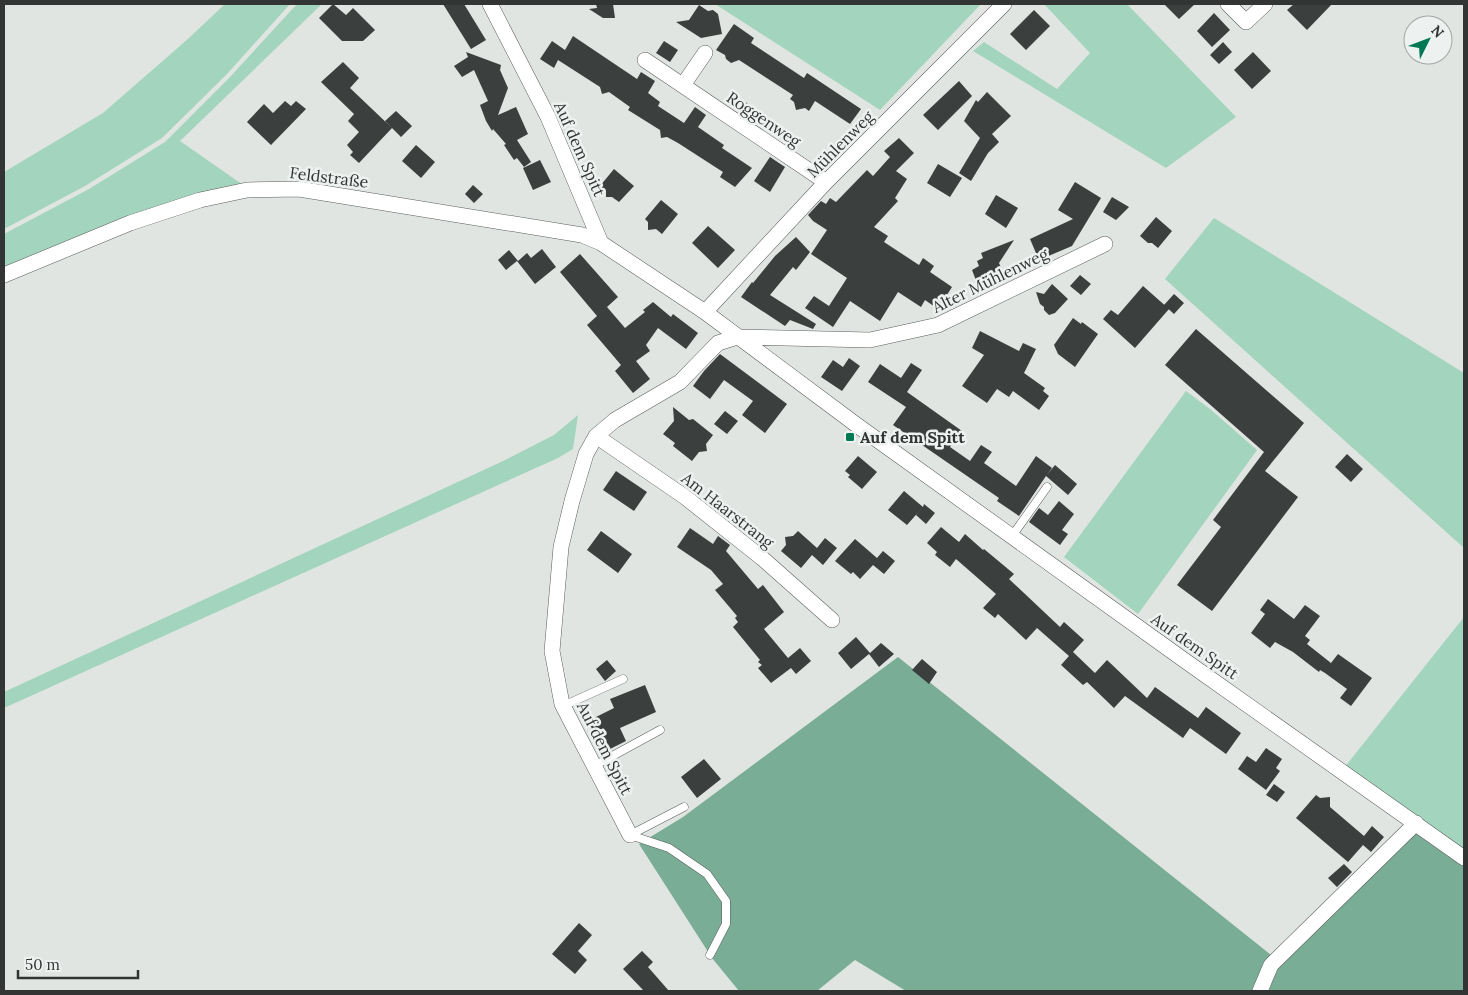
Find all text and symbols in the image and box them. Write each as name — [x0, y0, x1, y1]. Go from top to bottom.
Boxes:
north arrow — [1403, 15, 1453, 65]
text: N — [1427, 21, 1448, 41]
street label: Roggenweg — [723, 87, 806, 152]
street label: Auf dem Spitt — [550, 98, 610, 200]
street label: Mühlenweg — [802, 106, 878, 182]
street label: Feldstraße — [288, 162, 370, 192]
street label: Alter Mühlenweg — [928, 243, 1052, 317]
place label: Auf dem Spitt — [860, 427, 965, 447]
marker: Auf dem Spitt — [844, 431, 856, 443]
street label: Am Haarstrang — [677, 467, 779, 553]
street label: Auf dem Spitt — [1147, 608, 1243, 684]
street label: Auf dem Spitt — [573, 697, 637, 799]
scale bar — [18, 948, 138, 980]
text: 50 m — [25, 955, 60, 974]

